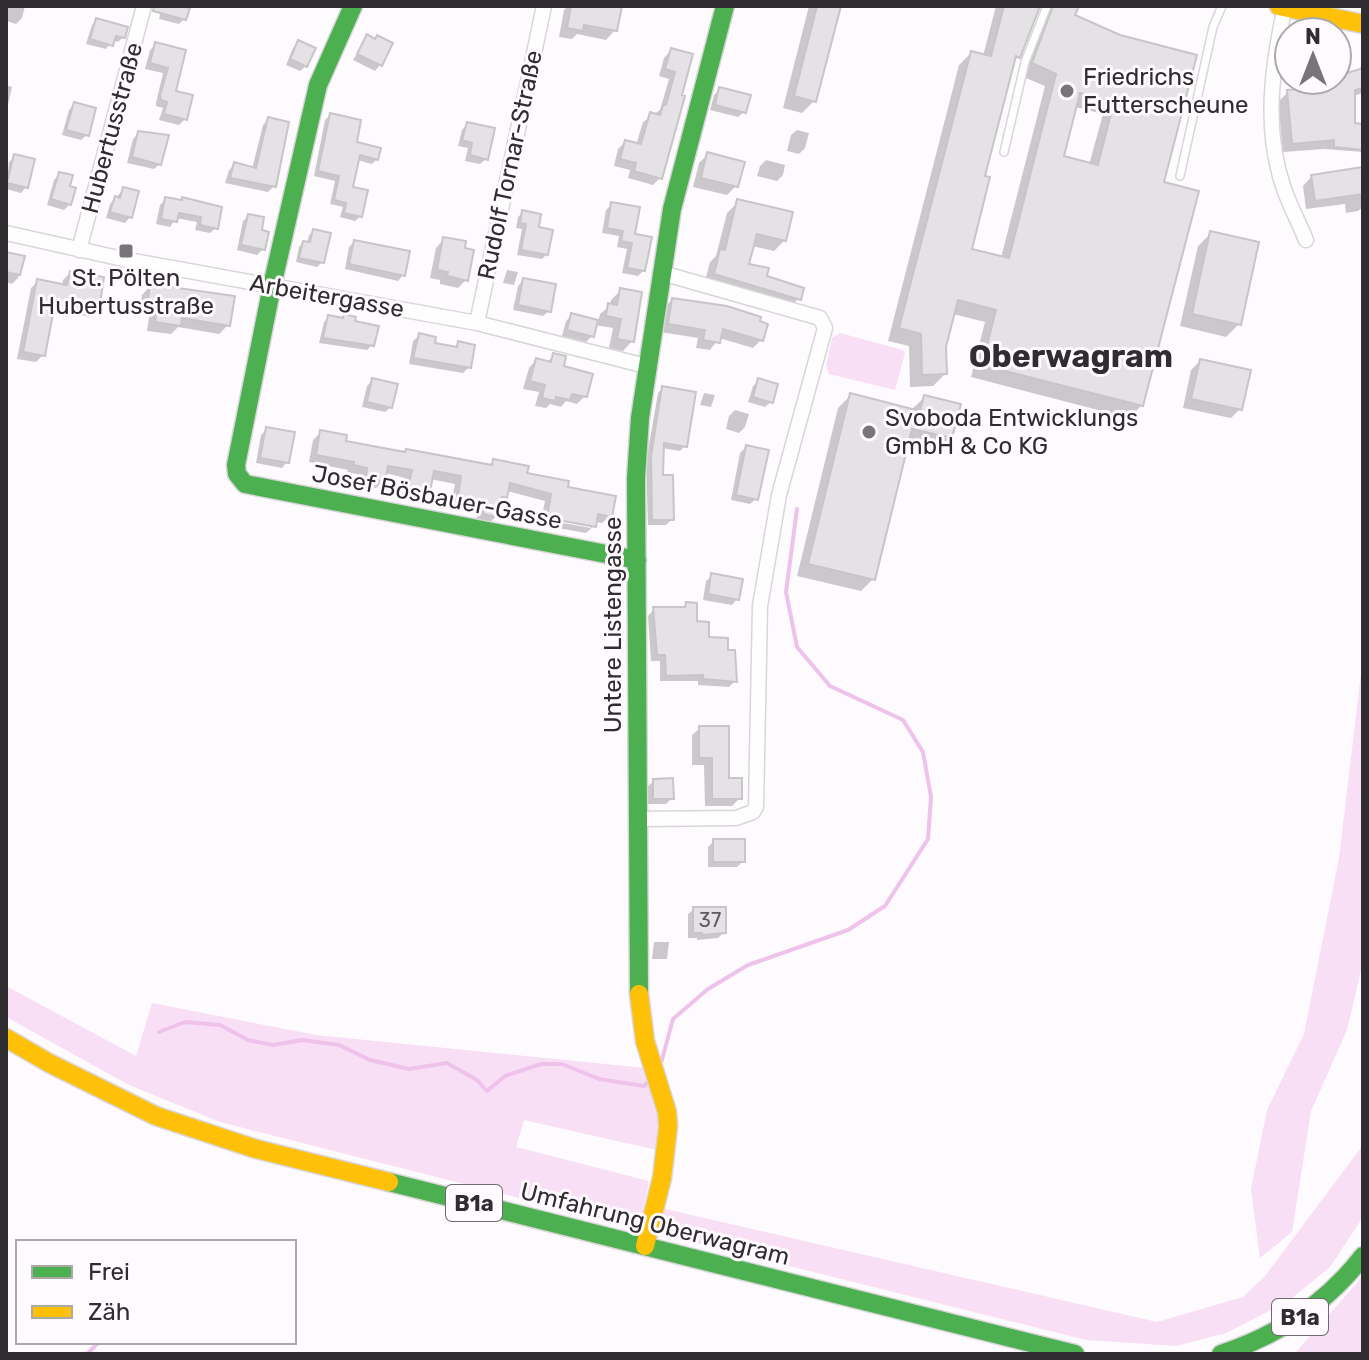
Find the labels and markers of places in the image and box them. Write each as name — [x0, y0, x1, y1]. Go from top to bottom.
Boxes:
place label: Friedrichs Futterscheune — [1083, 63, 1249, 119]
marker: Friedrichs Futterscheune — [1058, 82, 1076, 100]
marker: St. Pölten Hubertusstraße — [117, 242, 135, 260]
place label: St. Pölten Hubertusstraße — [38, 264, 214, 320]
place label: Svoboda Entwicklungs GmbH & Co KG — [885, 404, 1138, 460]
marker: Svoboda Entwicklungs GmbH & Co KG — [860, 423, 878, 441]

